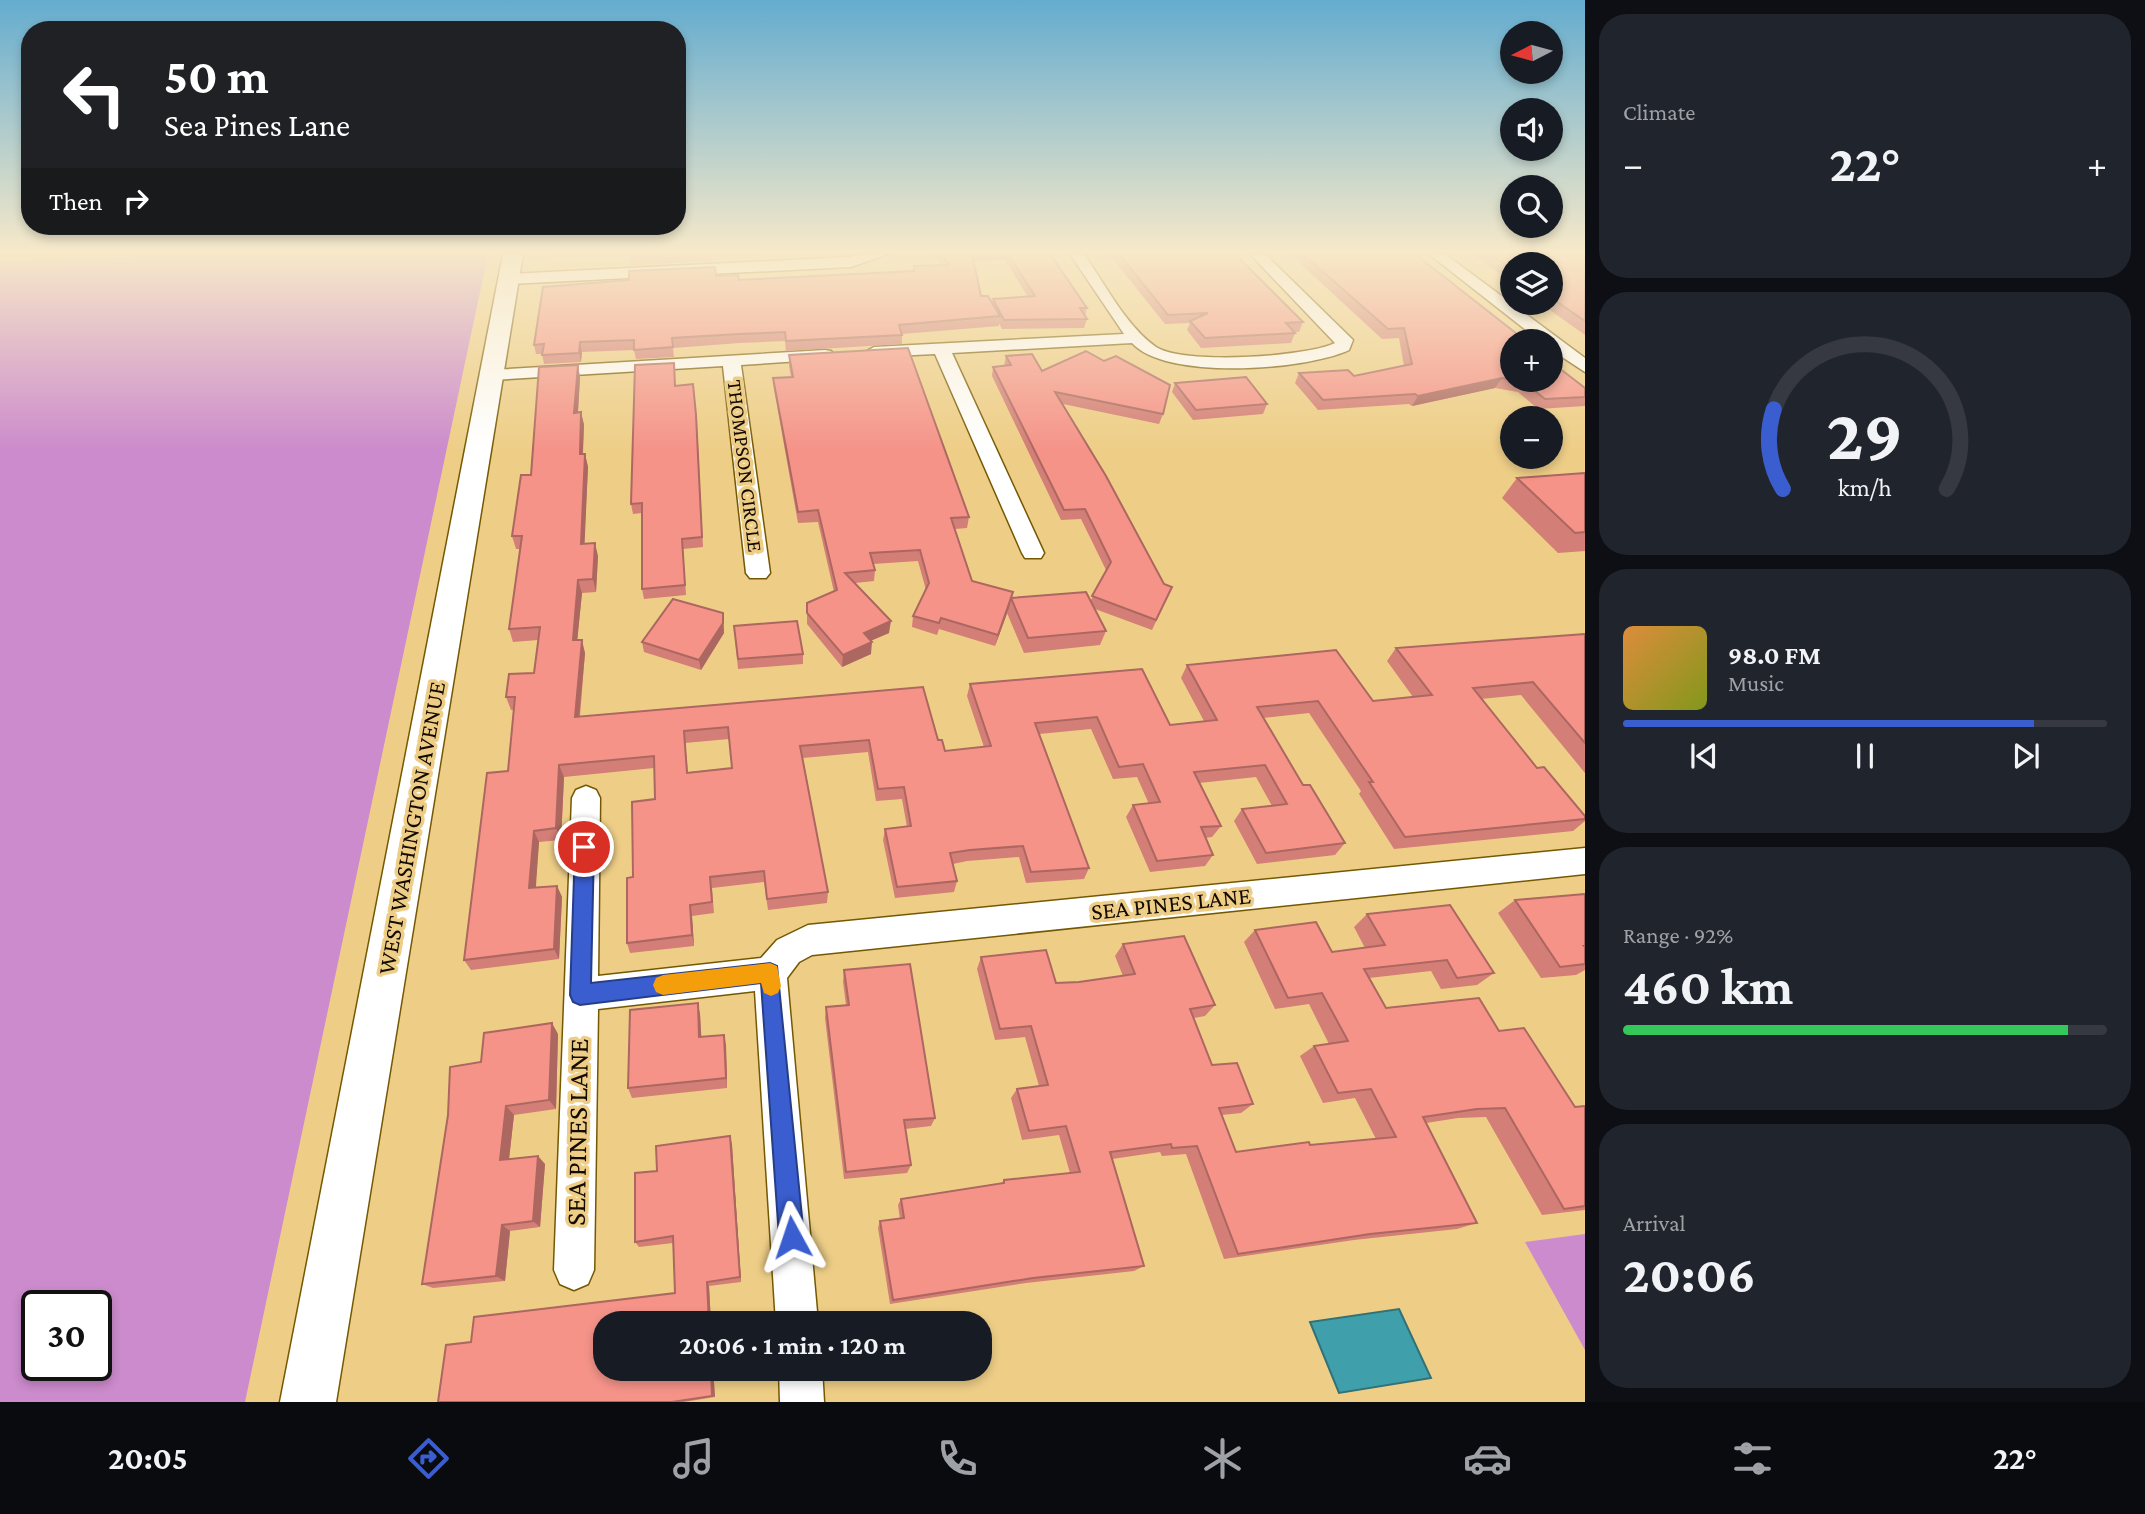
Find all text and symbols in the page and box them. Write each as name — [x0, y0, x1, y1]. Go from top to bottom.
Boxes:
north arrow — [1500, 21, 1563, 84]
map controls — [1500, 21, 1563, 469]
icon: left — [49, 49, 140, 140]
text: 50 m — [164, 49, 269, 104]
button: sound — [1500, 98, 1563, 161]
text: Climate — [1623, 99, 1695, 125]
text: Sea Pines Lane — [164, 107, 350, 143]
text: 22° — [1829, 134, 1901, 192]
text: − — [1623, 143, 1643, 185]
text: + — [2087, 143, 2107, 185]
button: search — [1500, 175, 1563, 238]
icon: right — [117, 182, 155, 220]
text: Then — [49, 187, 103, 216]
button: layers — [1500, 252, 1563, 315]
button: + — [1500, 329, 1563, 392]
street label: THOMPSON CIRCLE — [723, 379, 767, 553]
text: 29 — [1827, 395, 1903, 476]
button: − — [1500, 406, 1563, 469]
text: km/h — [1838, 474, 1892, 501]
text: 98.0 FM — [1728, 641, 1821, 670]
text: Music — [1728, 670, 1784, 696]
street label: WEST WASHINGTON AVENUE — [372, 679, 450, 977]
icon: previous — [1685, 737, 1723, 775]
icon: pause — [1846, 737, 1884, 775]
icon: next — [2007, 737, 2045, 775]
pin — [554, 817, 614, 877]
icon: arrive — [565, 828, 603, 866]
street label: SEA PINES LANE — [1090, 881, 1252, 925]
text: Range · 92% — [1623, 922, 1733, 948]
text: 460 km — [1623, 957, 1793, 1015]
street label: SEA PINES LANE — [560, 1038, 594, 1226]
position arrow — [755, 1200, 829, 1274]
text: Arrival — [1623, 1210, 1686, 1236]
text: 20:06 — [1623, 1245, 1756, 1303]
speed limit sign: 30 — [21, 1290, 112, 1381]
text: 20:06 · 1 min · 120 m — [679, 1331, 906, 1360]
icon: directions — [404, 1434, 453, 1483]
icon: music — [669, 1434, 718, 1483]
icon: phone — [933, 1434, 982, 1483]
icon: climate — [1198, 1434, 1247, 1483]
icon: car — [1463, 1434, 1512, 1483]
icon: filters — [1728, 1434, 1777, 1483]
text: 20:05 — [108, 1440, 188, 1476]
text: 22° — [1993, 1440, 2037, 1476]

